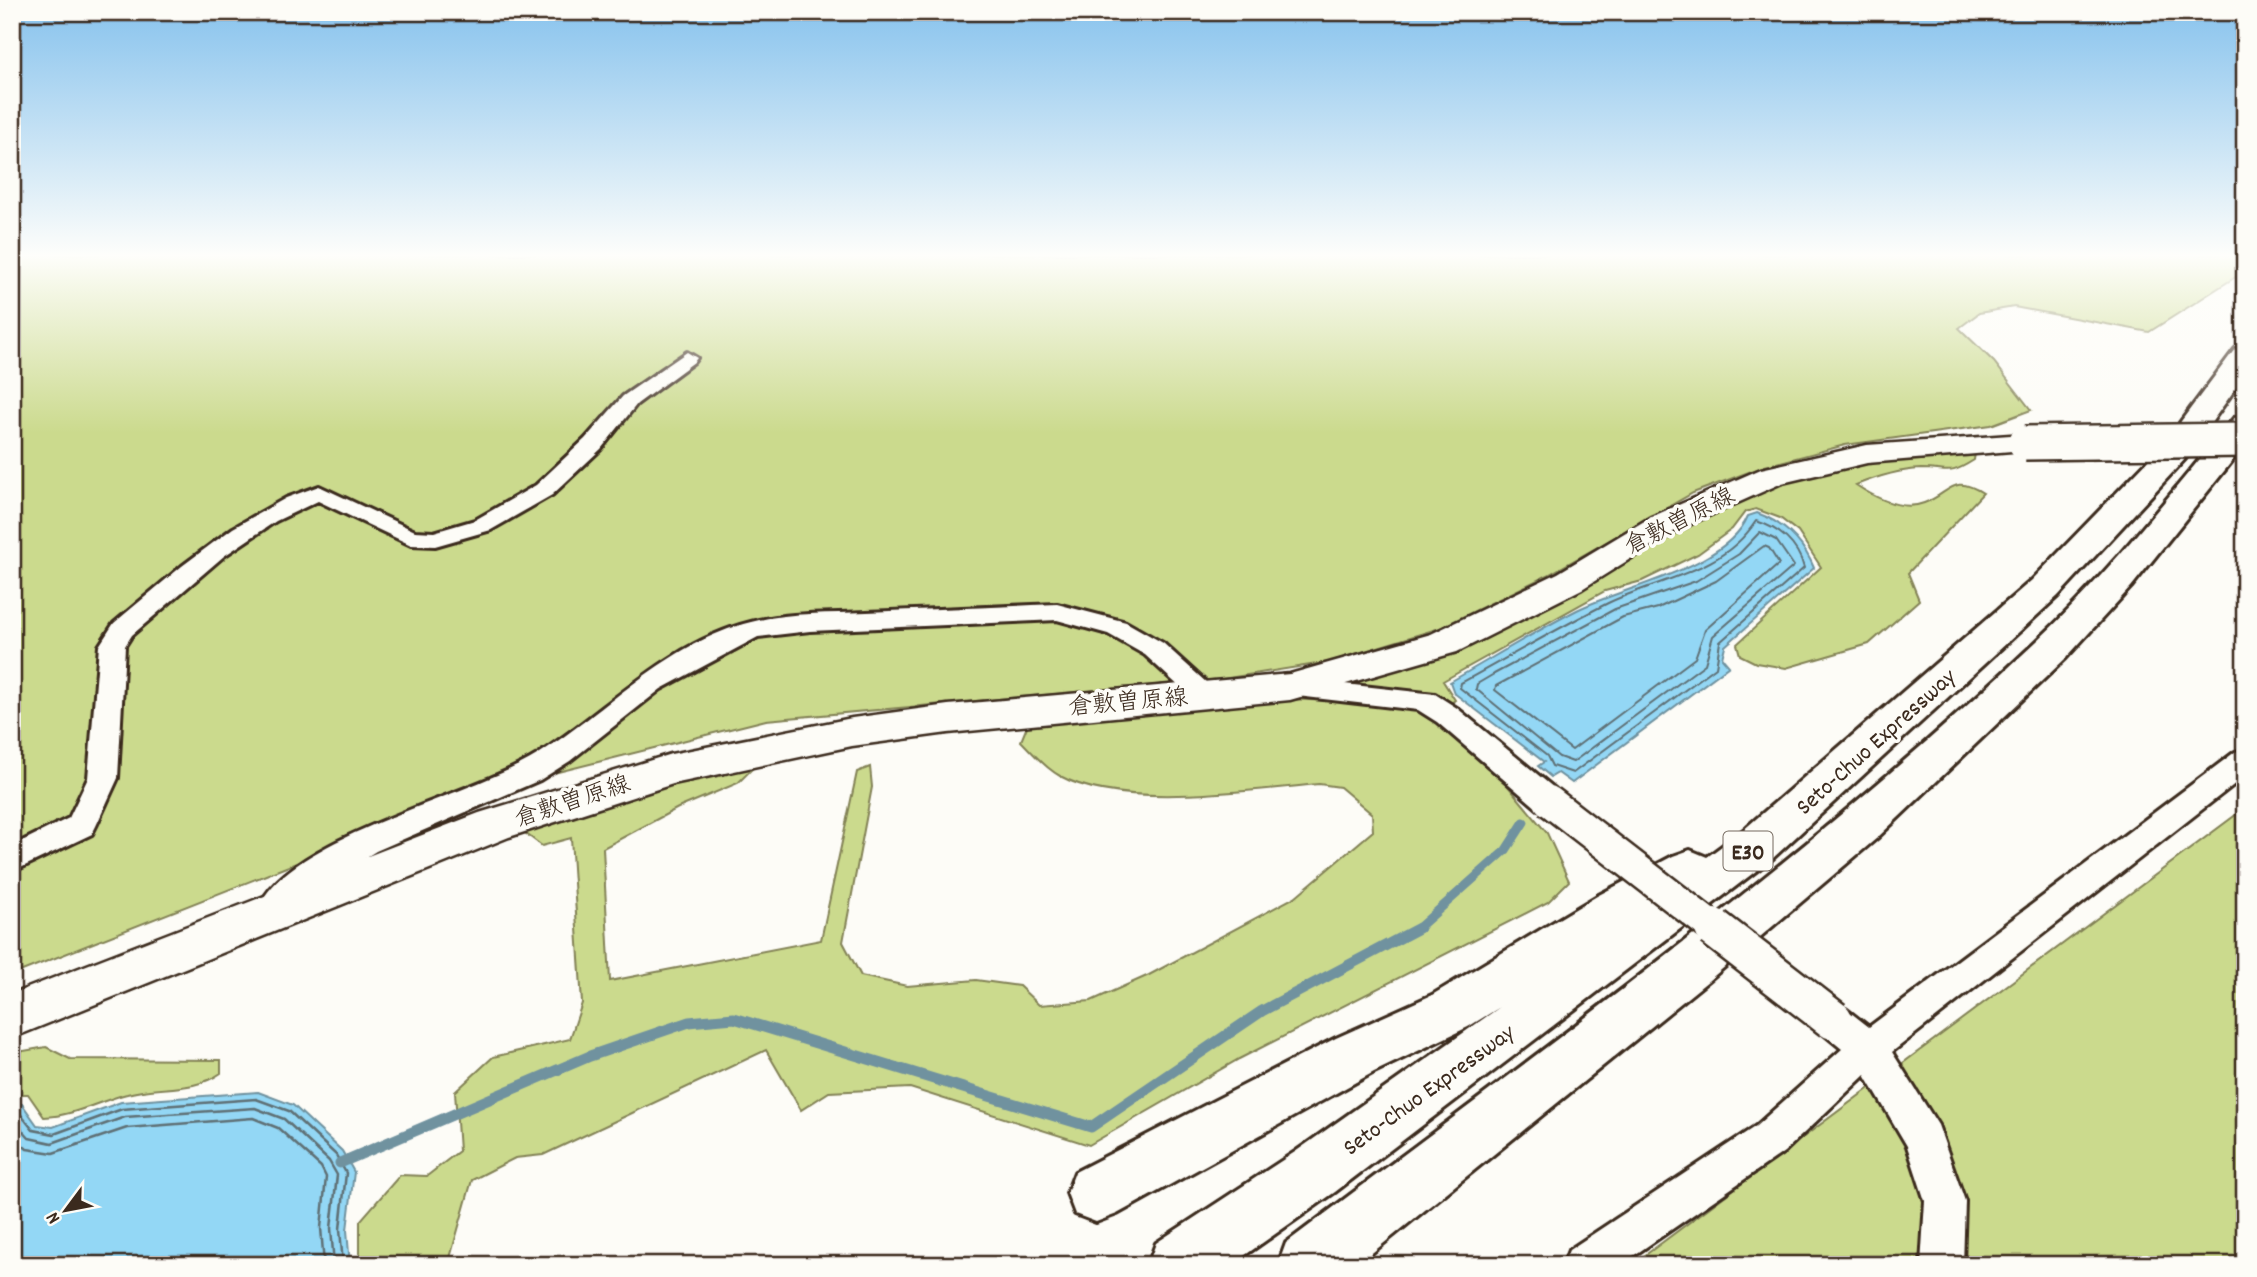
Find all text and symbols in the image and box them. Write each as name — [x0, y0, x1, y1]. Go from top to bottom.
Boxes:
street label: 倉敷曽原線 — [1619, 480, 1742, 565]
street label: Seto-Chuo Expressway — [1789, 661, 1966, 825]
street label: 倉敷曽原線 — [1067, 682, 1190, 726]
street label: 倉敷曽原線 — [511, 768, 635, 838]
road number: E30 — [1724, 832, 1772, 870]
street label: Seto-Chuo Expressway — [1337, 1017, 1524, 1165]
north arrow — [32, 1176, 102, 1246]
text: N — [41, 1206, 68, 1228]

